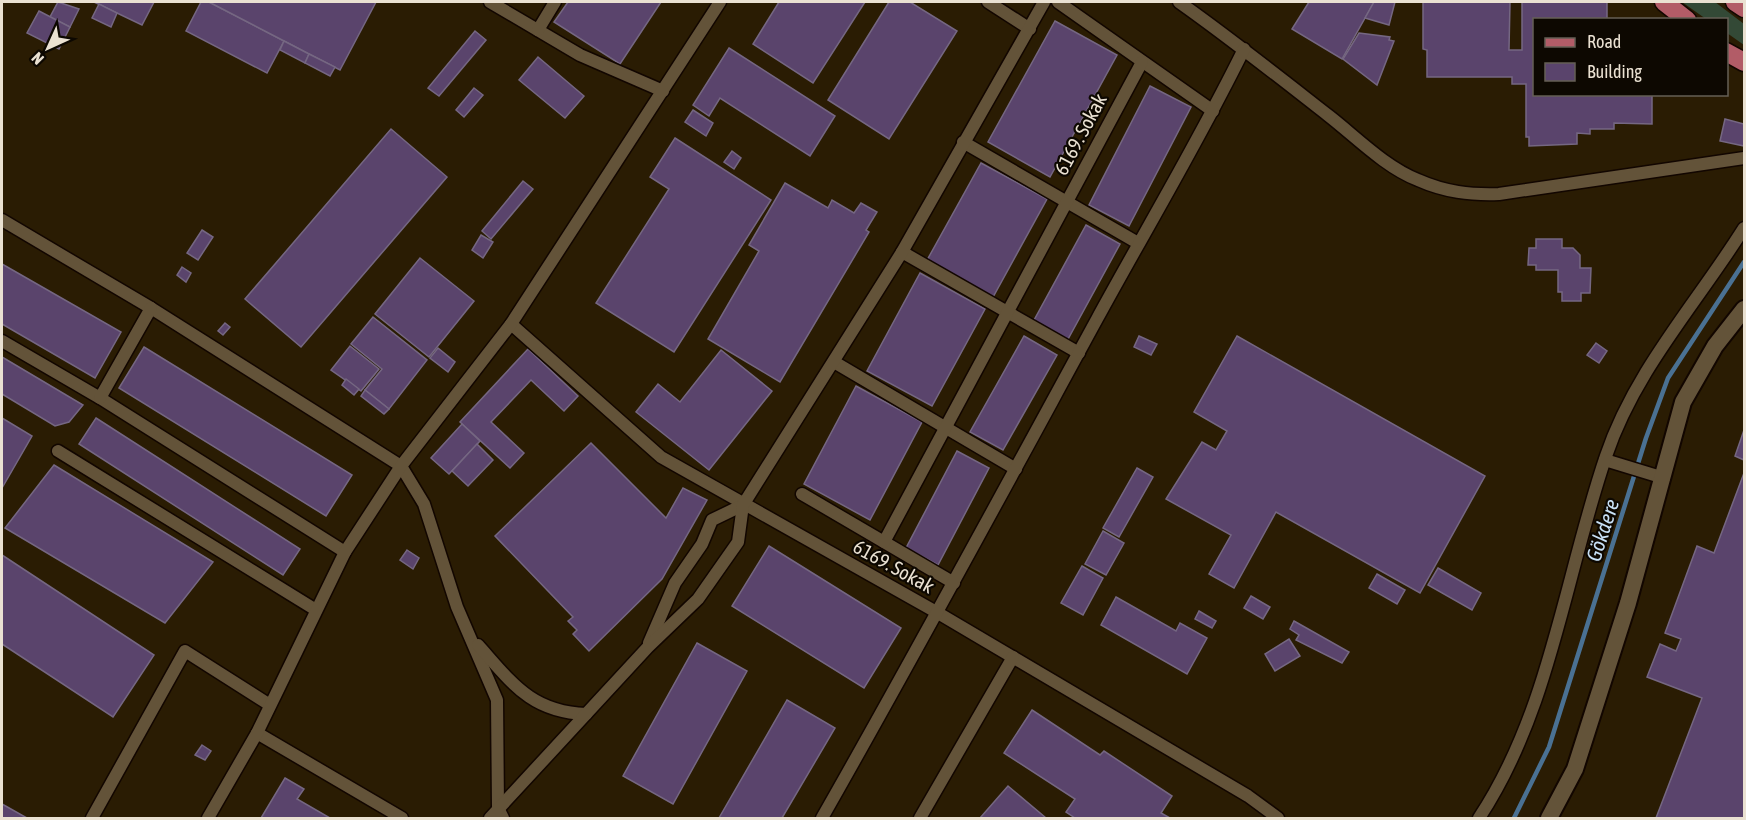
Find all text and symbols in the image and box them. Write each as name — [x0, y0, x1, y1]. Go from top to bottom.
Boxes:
north arrow — [18, 18, 78, 78]
legend — [1533, 18, 1728, 96]
text: Road — [1587, 31, 1621, 52]
text: N — [28, 49, 47, 68]
text: Building — [1587, 61, 1642, 82]
street label: 6169. Sokak — [1049, 89, 1111, 179]
water label: Gökdere — [1581, 496, 1623, 564]
street label: 6169. Sokak — [850, 534, 938, 598]

